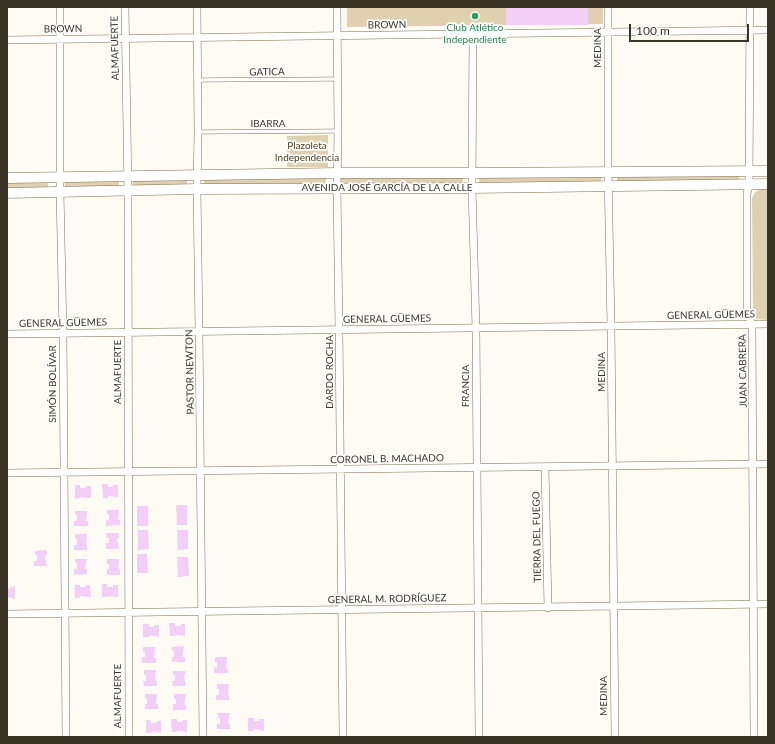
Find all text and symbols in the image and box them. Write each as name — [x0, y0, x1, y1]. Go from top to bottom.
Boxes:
marker: Club Atlético Independiente — [470, 11, 480, 21]
street label: ALMAFUERTE — [108, 16, 122, 80]
scale bar — [631, 16, 751, 42]
street label: BROWN — [368, 19, 406, 31]
place label: Club Atlético Independiente — [443, 22, 507, 46]
street label: BROWN — [44, 23, 82, 35]
text: 100 m — [636, 23, 670, 38]
street label: MEDINA — [592, 28, 604, 68]
street label: GATICA — [249, 66, 285, 78]
street label: IBARRA — [250, 118, 286, 130]
park label: Plazoleta Independencia — [275, 140, 339, 164]
street label: AVENIDA JOSÉ GARCÍA DE LA CALLE — [302, 182, 472, 194]
street label: GENERAL GÜEMES — [667, 308, 755, 322]
street label: GENERAL GÜEMES — [343, 312, 431, 326]
street label: GENERAL GÜEMES — [19, 316, 107, 330]
street label: PASTOR NEWTON — [183, 329, 197, 415]
street label: JUAN CABRERA — [736, 334, 750, 408]
street label: DARDO ROCHA — [324, 335, 336, 409]
street label: ALMAFUERTE — [112, 340, 124, 404]
street label: SIMÓN BOLÍVAR — [47, 345, 59, 423]
street label: MEDINA — [596, 352, 608, 392]
street label: FRANCIA — [460, 365, 472, 407]
street label: CORONEL B. MACHADO — [330, 452, 444, 466]
street label: TIERRA DEL FUEGO — [530, 491, 544, 583]
street label: GENERAL M. RODRÍGUEZ — [328, 592, 446, 606]
street label: ALMAFUERTE — [112, 664, 124, 728]
street label: MEDINA — [598, 676, 610, 716]

